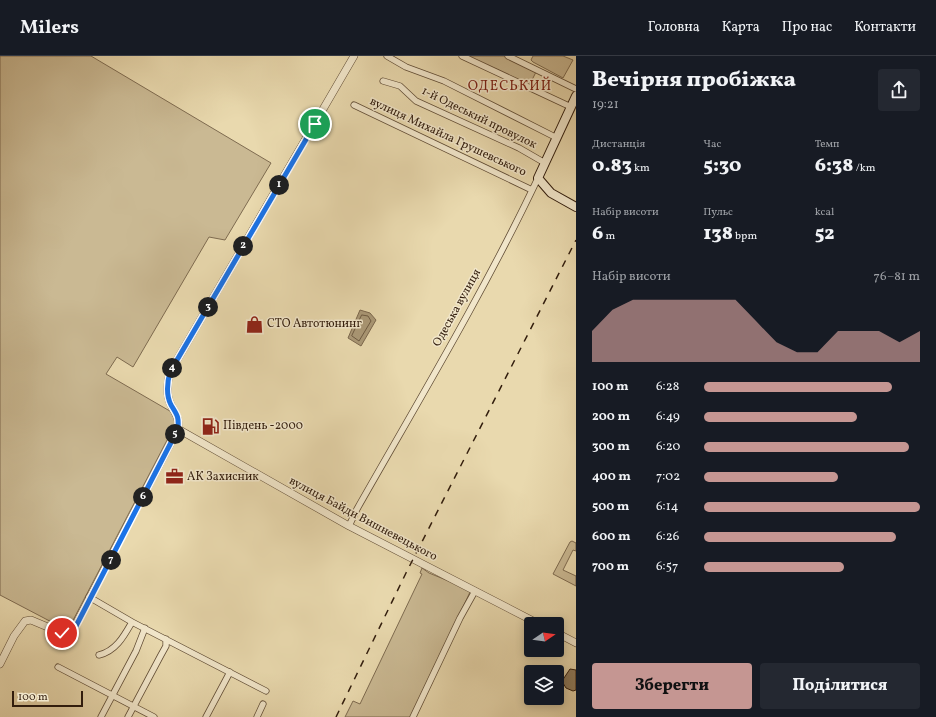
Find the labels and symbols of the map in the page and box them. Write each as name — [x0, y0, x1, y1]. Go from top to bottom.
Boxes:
district label: ОДЕСЬКИЙ — [468, 76, 552, 96]
street label: 1-й Одеський провулок — [419, 83, 540, 153]
street label: вулиця Михайла Грушевського — [367, 94, 529, 180]
pin — [298, 107, 332, 141]
pin: 1 — [269, 175, 289, 195]
pin: 2 — [233, 236, 253, 256]
street label: Одеська вулиця — [429, 266, 485, 350]
pin: 3 — [198, 297, 218, 317]
shop icon: СТО Автотюнинг — [244, 314, 264, 334]
place label: СТО Автотюнинг — [267, 316, 362, 332]
pin: 4 — [162, 358, 182, 378]
fuel station icon: Південь -2000 — [200, 416, 220, 436]
place label: Південь -2000 — [223, 418, 303, 434]
pin: 5 — [165, 424, 185, 444]
office icon: АК Захисник — [164, 467, 184, 487]
place label: АК Захисник — [187, 469, 259, 485]
street label: вулиця Байди Вишневецького — [286, 473, 440, 565]
pin: 6 — [133, 487, 153, 507]
pin: 7 — [101, 550, 121, 570]
pin — [45, 616, 79, 650]
north arrow — [524, 617, 564, 657]
scale bar — [12, 689, 83, 708]

